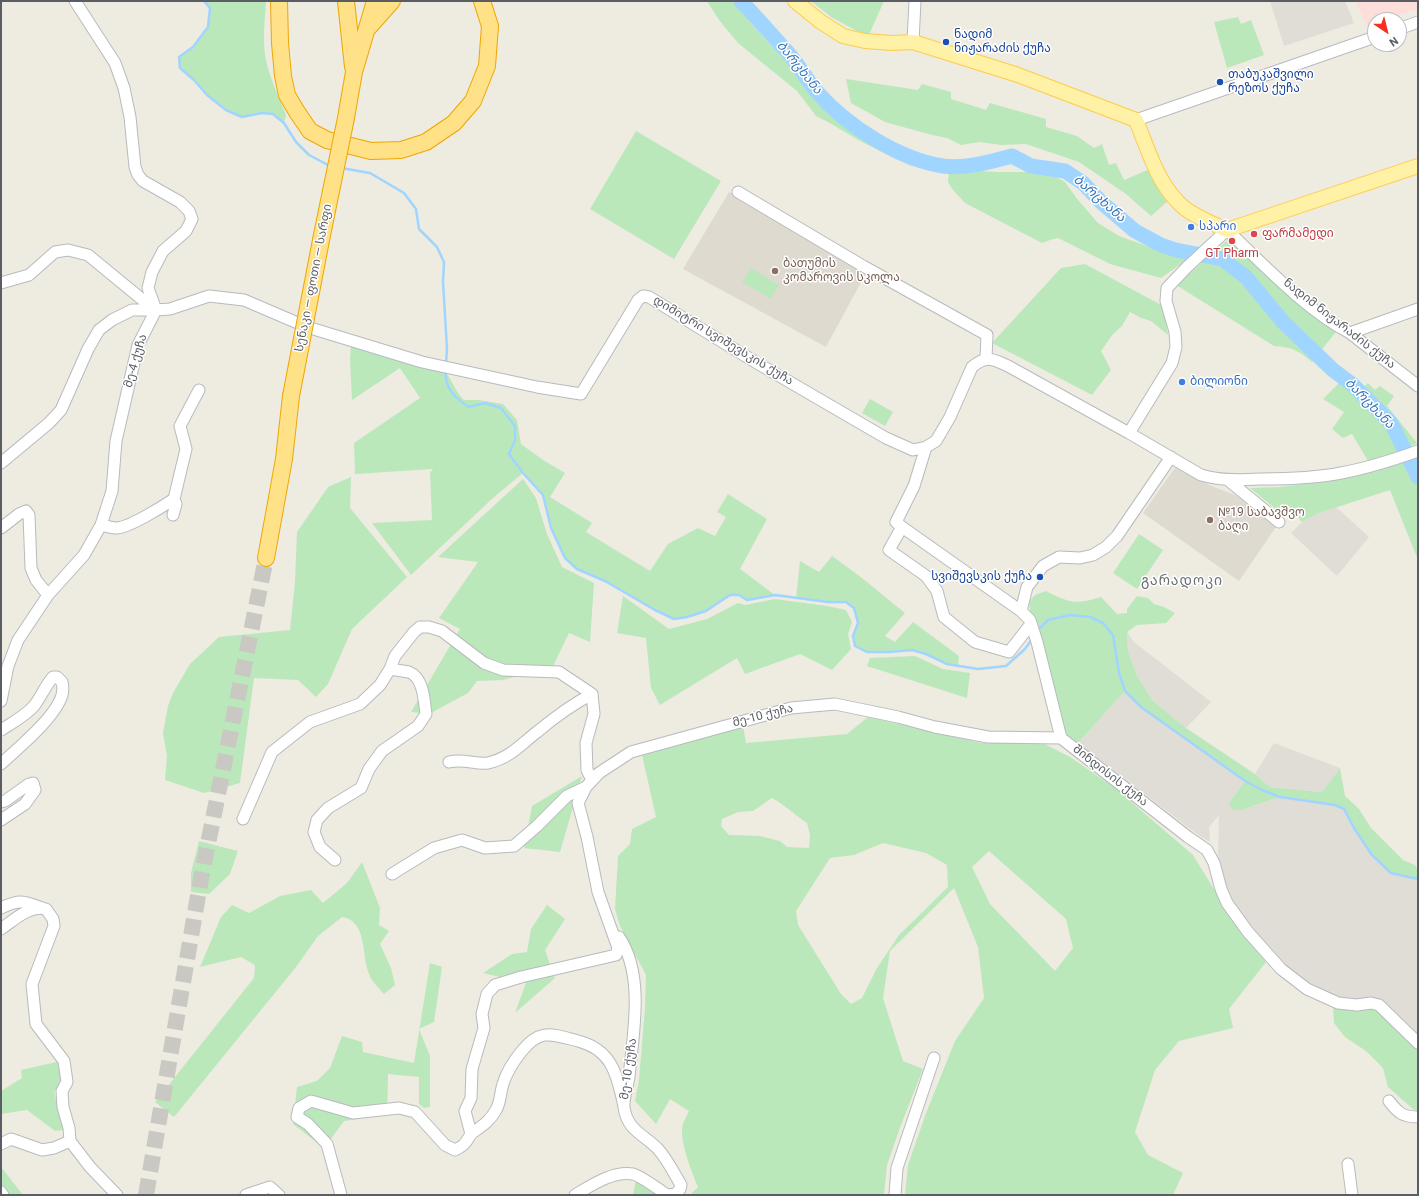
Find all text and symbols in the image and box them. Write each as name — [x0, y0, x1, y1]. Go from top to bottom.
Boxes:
north arrow — [1367, 12, 1407, 52]
place label: ნადიმ ნიჟარაძის ქუჩა — [954, 28, 1051, 56]
text: N — [1387, 34, 1401, 49]
marker: ნადიმ ნიჟარაძის ქუჩა — [941, 37, 951, 47]
water label: ბარცხანა — [773, 38, 825, 98]
place label: თაბუკაშვილი რეზოს ქუჩა — [1228, 68, 1314, 96]
marker: თაბუკაშვილი რეზოს ქუჩა — [1215, 77, 1225, 87]
water label: ბარცხანა — [1070, 172, 1128, 226]
street label: სენაკი — ფოთი — სარფი — [293, 203, 335, 353]
place label: სპარი — [1199, 220, 1236, 234]
marker: სპარი — [1186, 222, 1196, 232]
place label: ფარმამედი — [1262, 227, 1334, 241]
marker: ფარმამედი — [1249, 229, 1259, 239]
marker: GT Pharm — [1227, 236, 1237, 246]
place label: GT Pharm — [1205, 247, 1259, 261]
place label: ბათუმის კომაროვის სკოლა — [783, 257, 900, 285]
marker: ბათუმის კომაროვის სკოლა — [770, 266, 780, 276]
street label: ნადიმ ნიჟარაძის ქუჩა — [1280, 276, 1398, 372]
street label: დიმიტრი სვიშევსკის ქუჩა — [650, 293, 796, 389]
street label: მე-4 ქუჩა — [121, 333, 151, 389]
place label: ბილიონი — [1190, 375, 1248, 389]
water label: ბარცხანა — [1341, 376, 1397, 432]
marker: ბილიონი — [1177, 377, 1187, 387]
place label: №19 საბავშვო ბაღი — [1218, 506, 1305, 534]
marker: №19 საბავშვო ბაღი — [1205, 515, 1215, 525]
place label: სვიშევსკის ქუჩა — [931, 570, 1032, 584]
marker: სვიშევსკის ქუჩა — [1035, 572, 1045, 582]
district label: გარადოკი — [1141, 573, 1223, 589]
street label: მე-10 ქუჩა — [731, 702, 795, 730]
street label: შინდისის ქუჩა — [1070, 742, 1150, 810]
street label: მე-10 ქუჩა — [618, 1037, 640, 1101]

